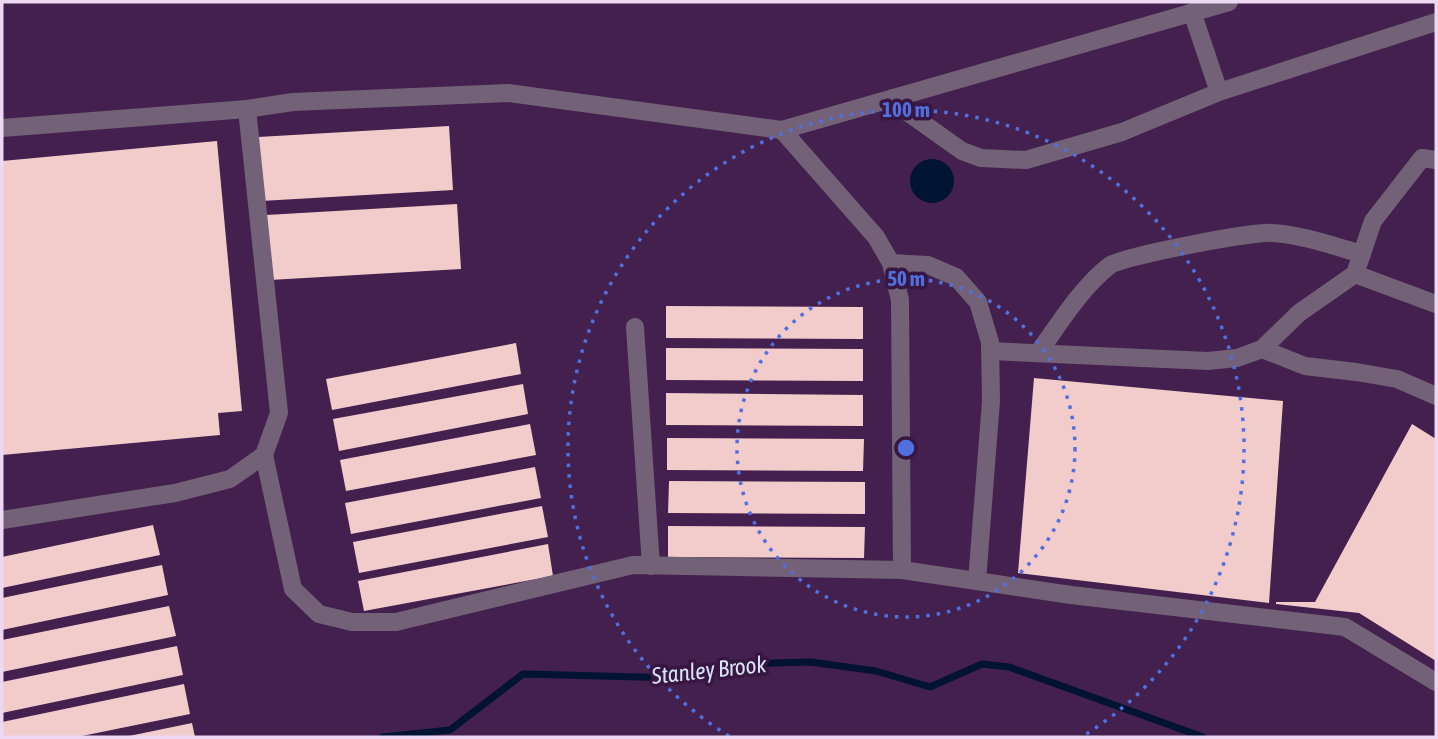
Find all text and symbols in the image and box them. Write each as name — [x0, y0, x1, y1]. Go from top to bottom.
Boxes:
text: 100 m — [882, 97, 930, 121]
text: 50 m — [887, 266, 925, 290]
centre of rings — [894, 436, 918, 460]
water label: Stanley Brook — [649, 651, 769, 689]

